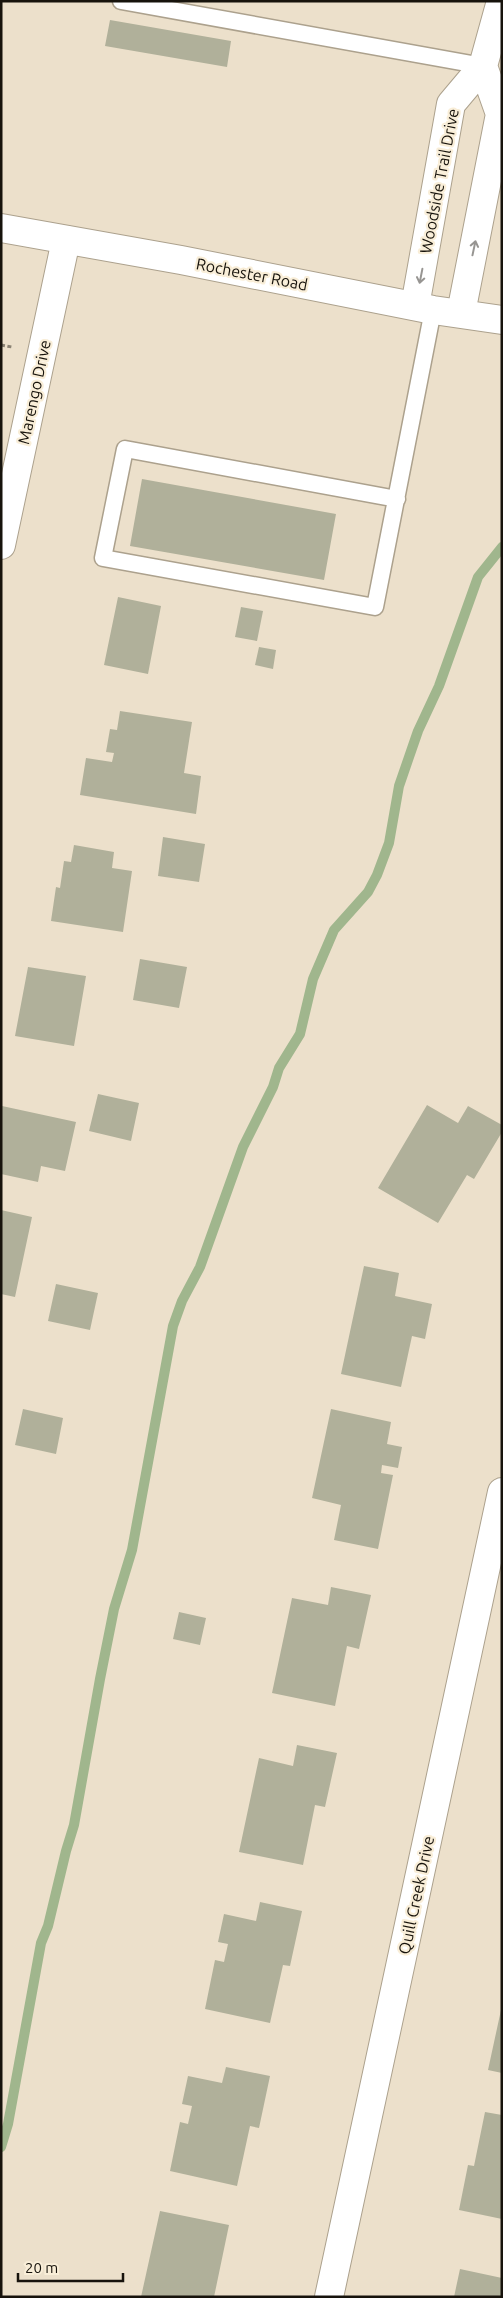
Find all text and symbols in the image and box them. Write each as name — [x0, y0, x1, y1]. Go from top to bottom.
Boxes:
street label: Woodside Trail Drive — [416, 107, 462, 255]
one-way arrow — [470, 241, 480, 257]
street label: Rochester Road — [195, 254, 309, 294]
one-way arrow — [415, 268, 425, 284]
street label: Marengo Drive — [14, 338, 54, 446]
street label: Quill Creek Drive — [395, 1834, 437, 1956]
scale bar — [18, 2250, 122, 2282]
text: 20 m — [25, 2259, 58, 2276]

